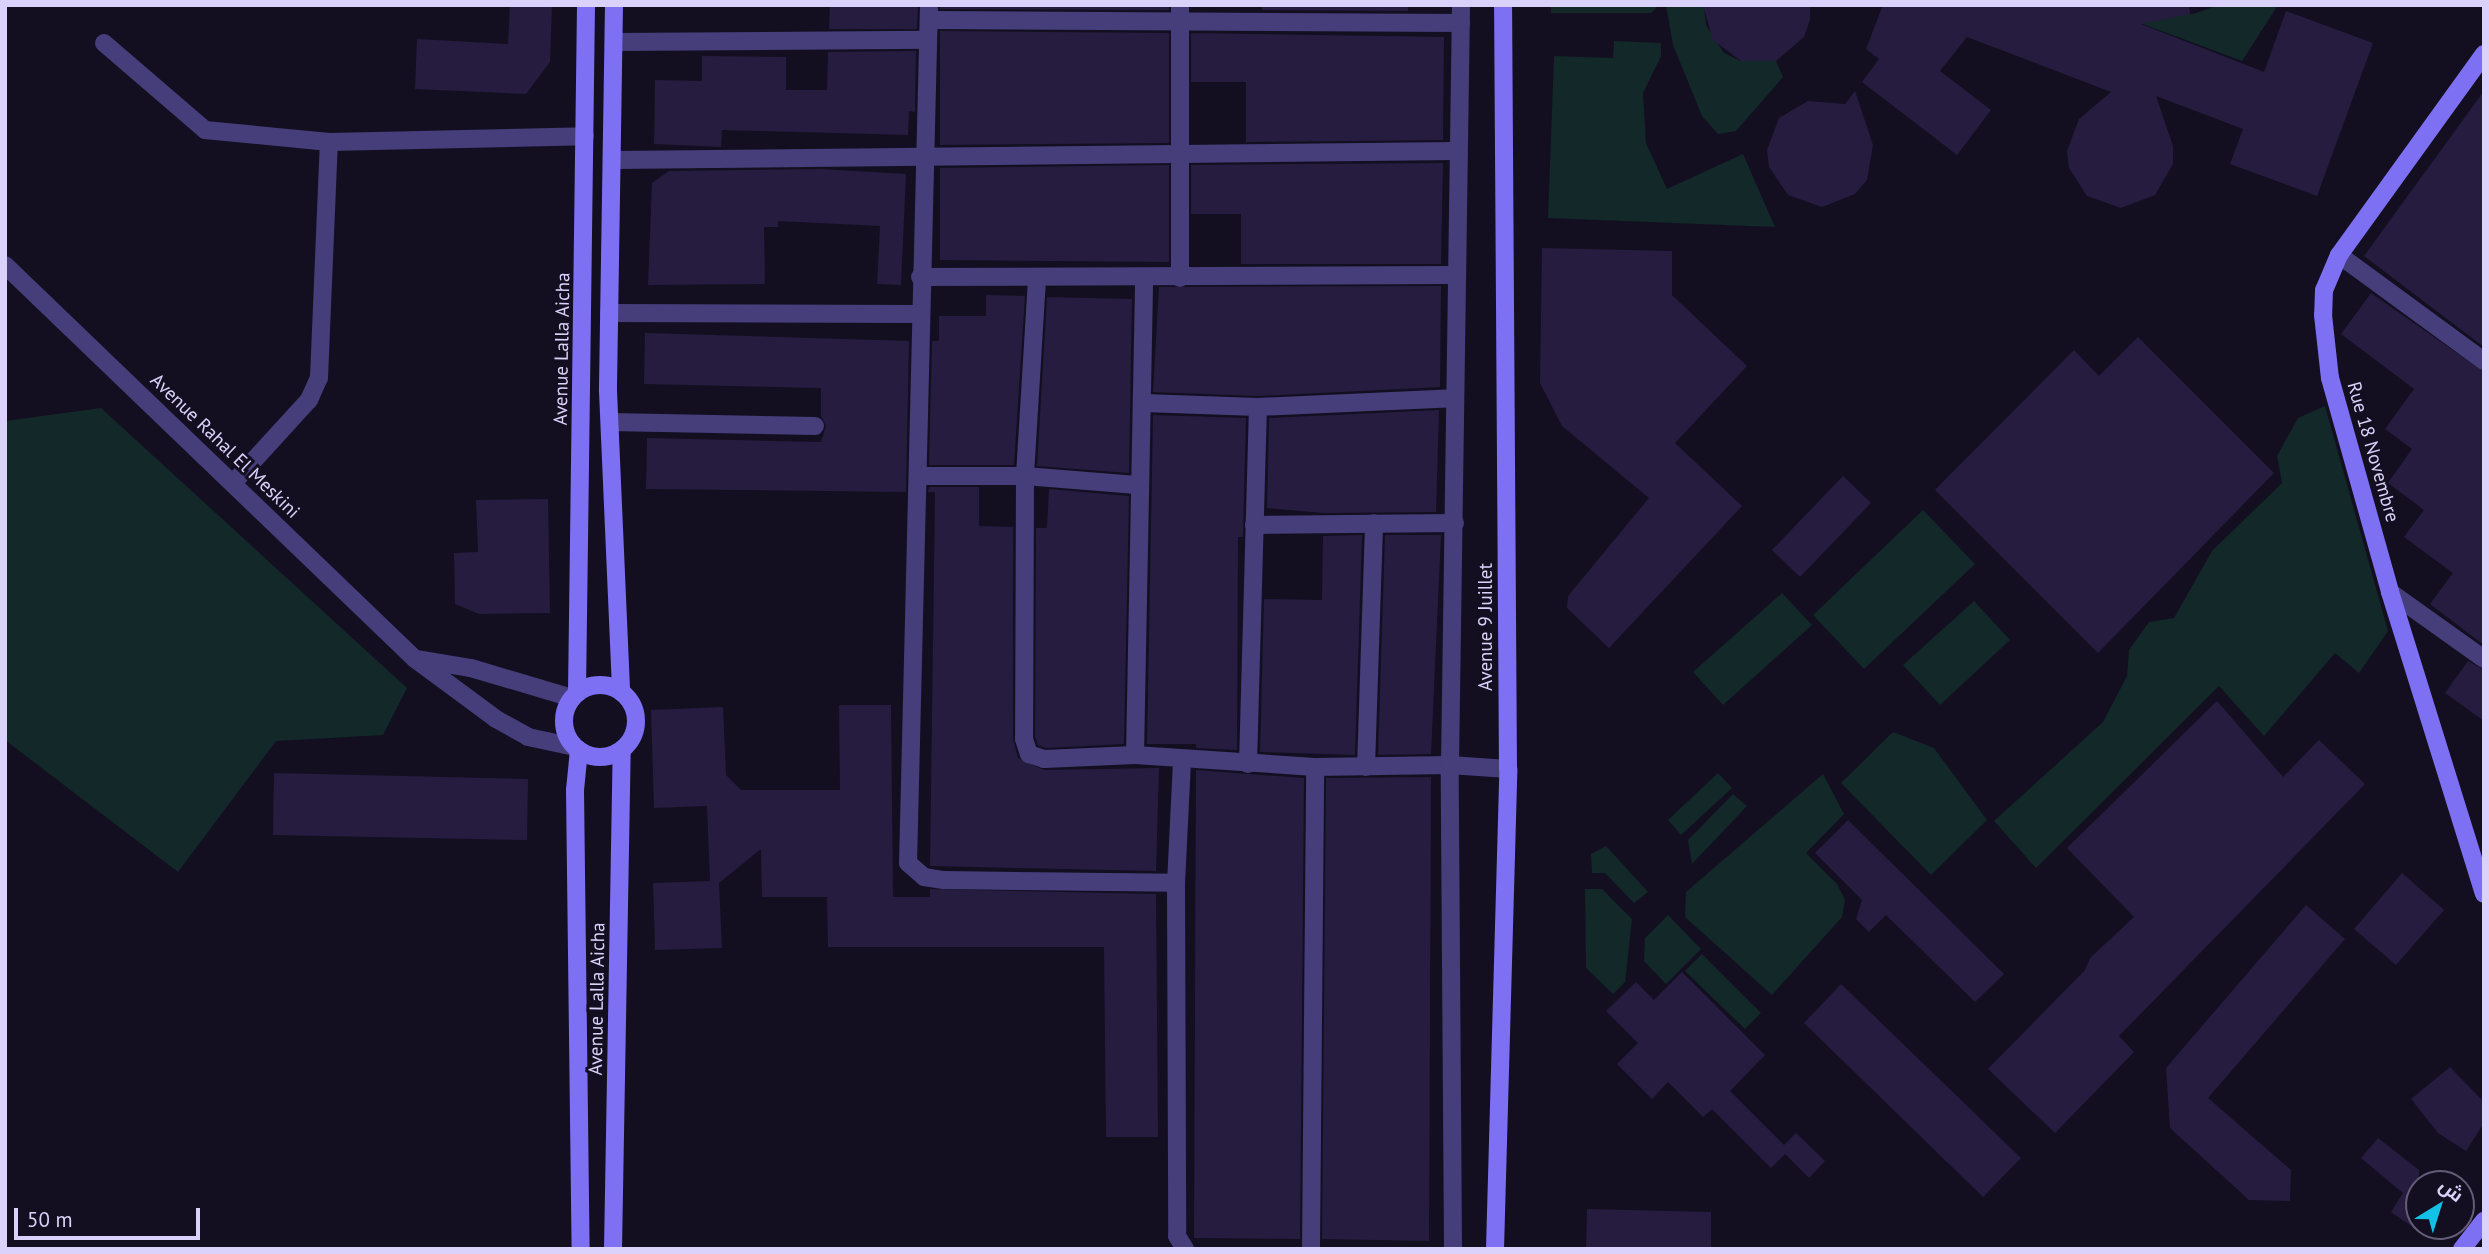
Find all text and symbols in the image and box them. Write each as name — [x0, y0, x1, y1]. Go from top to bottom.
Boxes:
street label: Avenue Lalla Aicha — [549, 272, 575, 426]
street label: Avenue Rahal El Meskini — [146, 369, 304, 523]
street label: Rue 18 Novembre — [2342, 379, 2404, 525]
street label: Avenue 9 Juillet — [1475, 563, 1497, 691]
street label: Avenue Lalla Aicha — [584, 922, 610, 1076]
north arrow — [2405, 1170, 2475, 1240]
text: ش — [2435, 1173, 2469, 1207]
scale bar — [18, 1194, 203, 1238]
text: 50 m — [27, 1206, 73, 1233]

